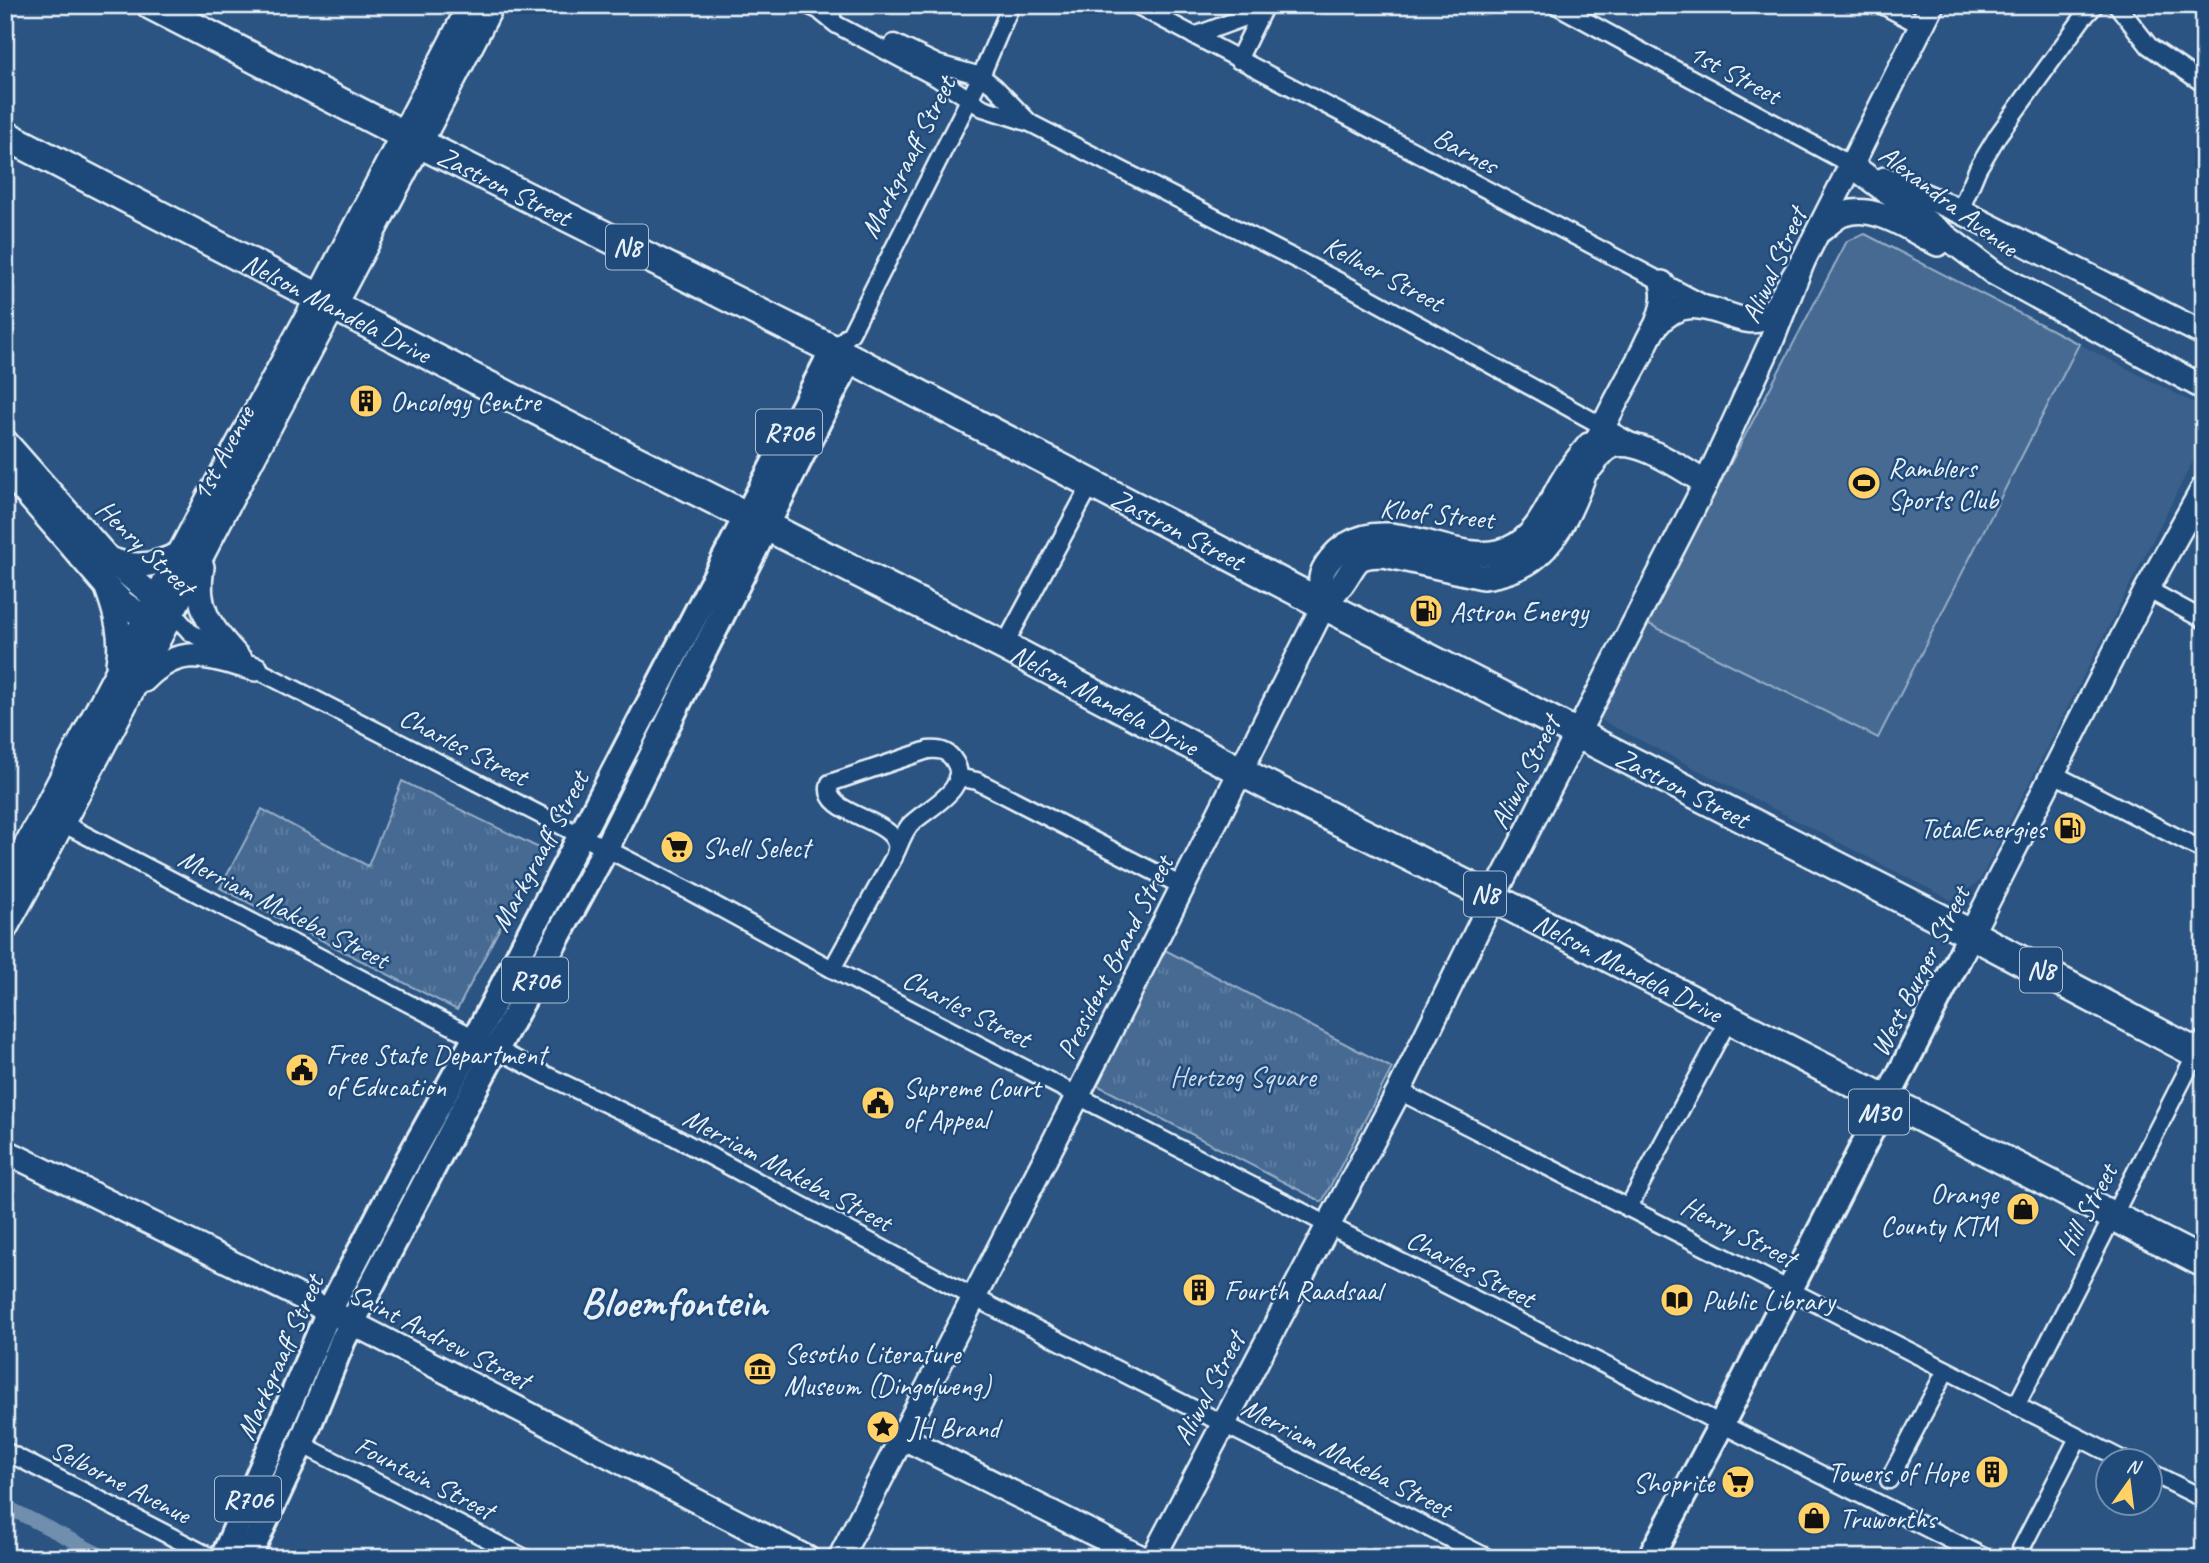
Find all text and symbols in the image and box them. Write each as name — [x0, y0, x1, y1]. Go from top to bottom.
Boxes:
street label: 1st Street — [1683, 35, 1789, 113]
street label: Markgraaff Street — [852, 68, 964, 244]
street label: Barnes — [1427, 119, 1506, 183]
street label: Alexandra Avenue — [1872, 137, 2027, 265]
street label: Zastron Street — [432, 138, 579, 235]
street label: Aliwal Street — [1733, 199, 1816, 328]
road number: N8 — [606, 224, 648, 270]
street label: Kellner Street — [1318, 227, 1452, 321]
street label: Nelson Mandela Drive — [237, 245, 438, 372]
building icon: Oncology Centre — [347, 382, 385, 420]
place label: Oncology Centre — [390, 384, 542, 419]
street label: 1st Avenue — [183, 398, 263, 507]
road number: R706 — [756, 410, 822, 454]
place label: Ramblers Sports Club — [1888, 450, 2000, 517]
sports icon: Ramblers Sports Club — [1845, 464, 1883, 502]
street label: Zastron Street — [1105, 480, 1253, 580]
street label: Kloof Street — [1378, 490, 1498, 537]
street label: Henry Street — [89, 492, 205, 606]
fuel station icon: Astron Energy — [1407, 592, 1445, 630]
place label: Astron Energy — [1450, 594, 1590, 629]
street label: Nelson Mandela Drive — [1005, 636, 1206, 765]
street label: Charles Street — [394, 699, 536, 795]
street label: Aliwal Street — [1481, 707, 1569, 835]
street label: Zastron Street — [1610, 739, 1757, 838]
street label: Markgraaff Street — [483, 763, 598, 937]
fuel station icon: TotalEnergies — [2051, 809, 2089, 847]
place label: TotalEnergies — [1920, 811, 2048, 846]
supermarket icon: Shell Select — [658, 828, 696, 866]
place label: Shell Select — [702, 830, 814, 865]
street label: Merriam Makeba Street — [173, 840, 397, 978]
street label: President Brand Street — [1048, 847, 1182, 1065]
road number: N8 — [1464, 872, 1506, 916]
street label: West Burger Street — [1862, 878, 1979, 1062]
street label: Nelson Mandela Drive — [1528, 905, 1730, 1031]
road number: N8 — [2020, 948, 2062, 993]
road number: R706 — [502, 958, 568, 1002]
street label: Charles Street — [897, 961, 1039, 1057]
place label: Free State Department of Education — [326, 1037, 550, 1104]
public building icon: Free State Department of Education — [283, 1051, 321, 1089]
park label: Hertzog Square — [1170, 1059, 1318, 1094]
place label: Supreme Court of Appeal — [903, 1070, 1043, 1137]
public building icon: Supreme Court of Appeal — [859, 1084, 897, 1122]
road number: M30 — [1849, 1090, 1909, 1134]
street label: Merriam Makeba Street — [677, 1100, 900, 1240]
street label: Hill Street — [2048, 1155, 2126, 1261]
place label: Orange County KTM — [1880, 1176, 2000, 1243]
street label: Henry Street — [1675, 1188, 1805, 1277]
shop icon: Orange County KTM — [2004, 1190, 2042, 1228]
street label: Charles Street — [1401, 1221, 1543, 1317]
street label: Markgraaff Street — [228, 1267, 332, 1445]
building icon: Fourth Raadsaal — [1180, 1271, 1218, 1309]
place label: Fourth Raadsaal — [1224, 1273, 1387, 1308]
street label: Saint Andrew Street — [343, 1276, 539, 1399]
district label: Bloemfontein — [580, 1276, 770, 1329]
library icon: Public Library — [1658, 1281, 1696, 1319]
place label: Public Library — [1702, 1283, 1837, 1318]
street label: Aliwal Street — [1164, 1323, 1254, 1450]
place label: Sesotho Literature Museum (Dingolweng) — [784, 1336, 993, 1403]
museum icon: Sesotho Literature Museum (Dingolweng) — [741, 1350, 779, 1388]
street label: Merriam Makeba Street — [1236, 1389, 1460, 1527]
place icon: JH Brand — [864, 1408, 902, 1446]
place label: JH Brand — [906, 1410, 1003, 1445]
street label: Fountain Street — [349, 1427, 503, 1529]
street label: Selborne Avenue — [45, 1431, 198, 1532]
north arrow — [2094, 1448, 2164, 1518]
building icon: Towers of Hope — [1973, 1453, 2011, 1491]
text: N — [2124, 1453, 2145, 1480]
place label: Towers of Hope — [1828, 1455, 1970, 1490]
supermarket icon: Shoprite — [1719, 1463, 1757, 1501]
place label: Shoprite — [1633, 1465, 1716, 1500]
road number: R706 — [215, 1476, 281, 1522]
shop icon: Truworths — [1795, 1499, 1833, 1537]
place label: Truworths — [1839, 1501, 1938, 1536]

